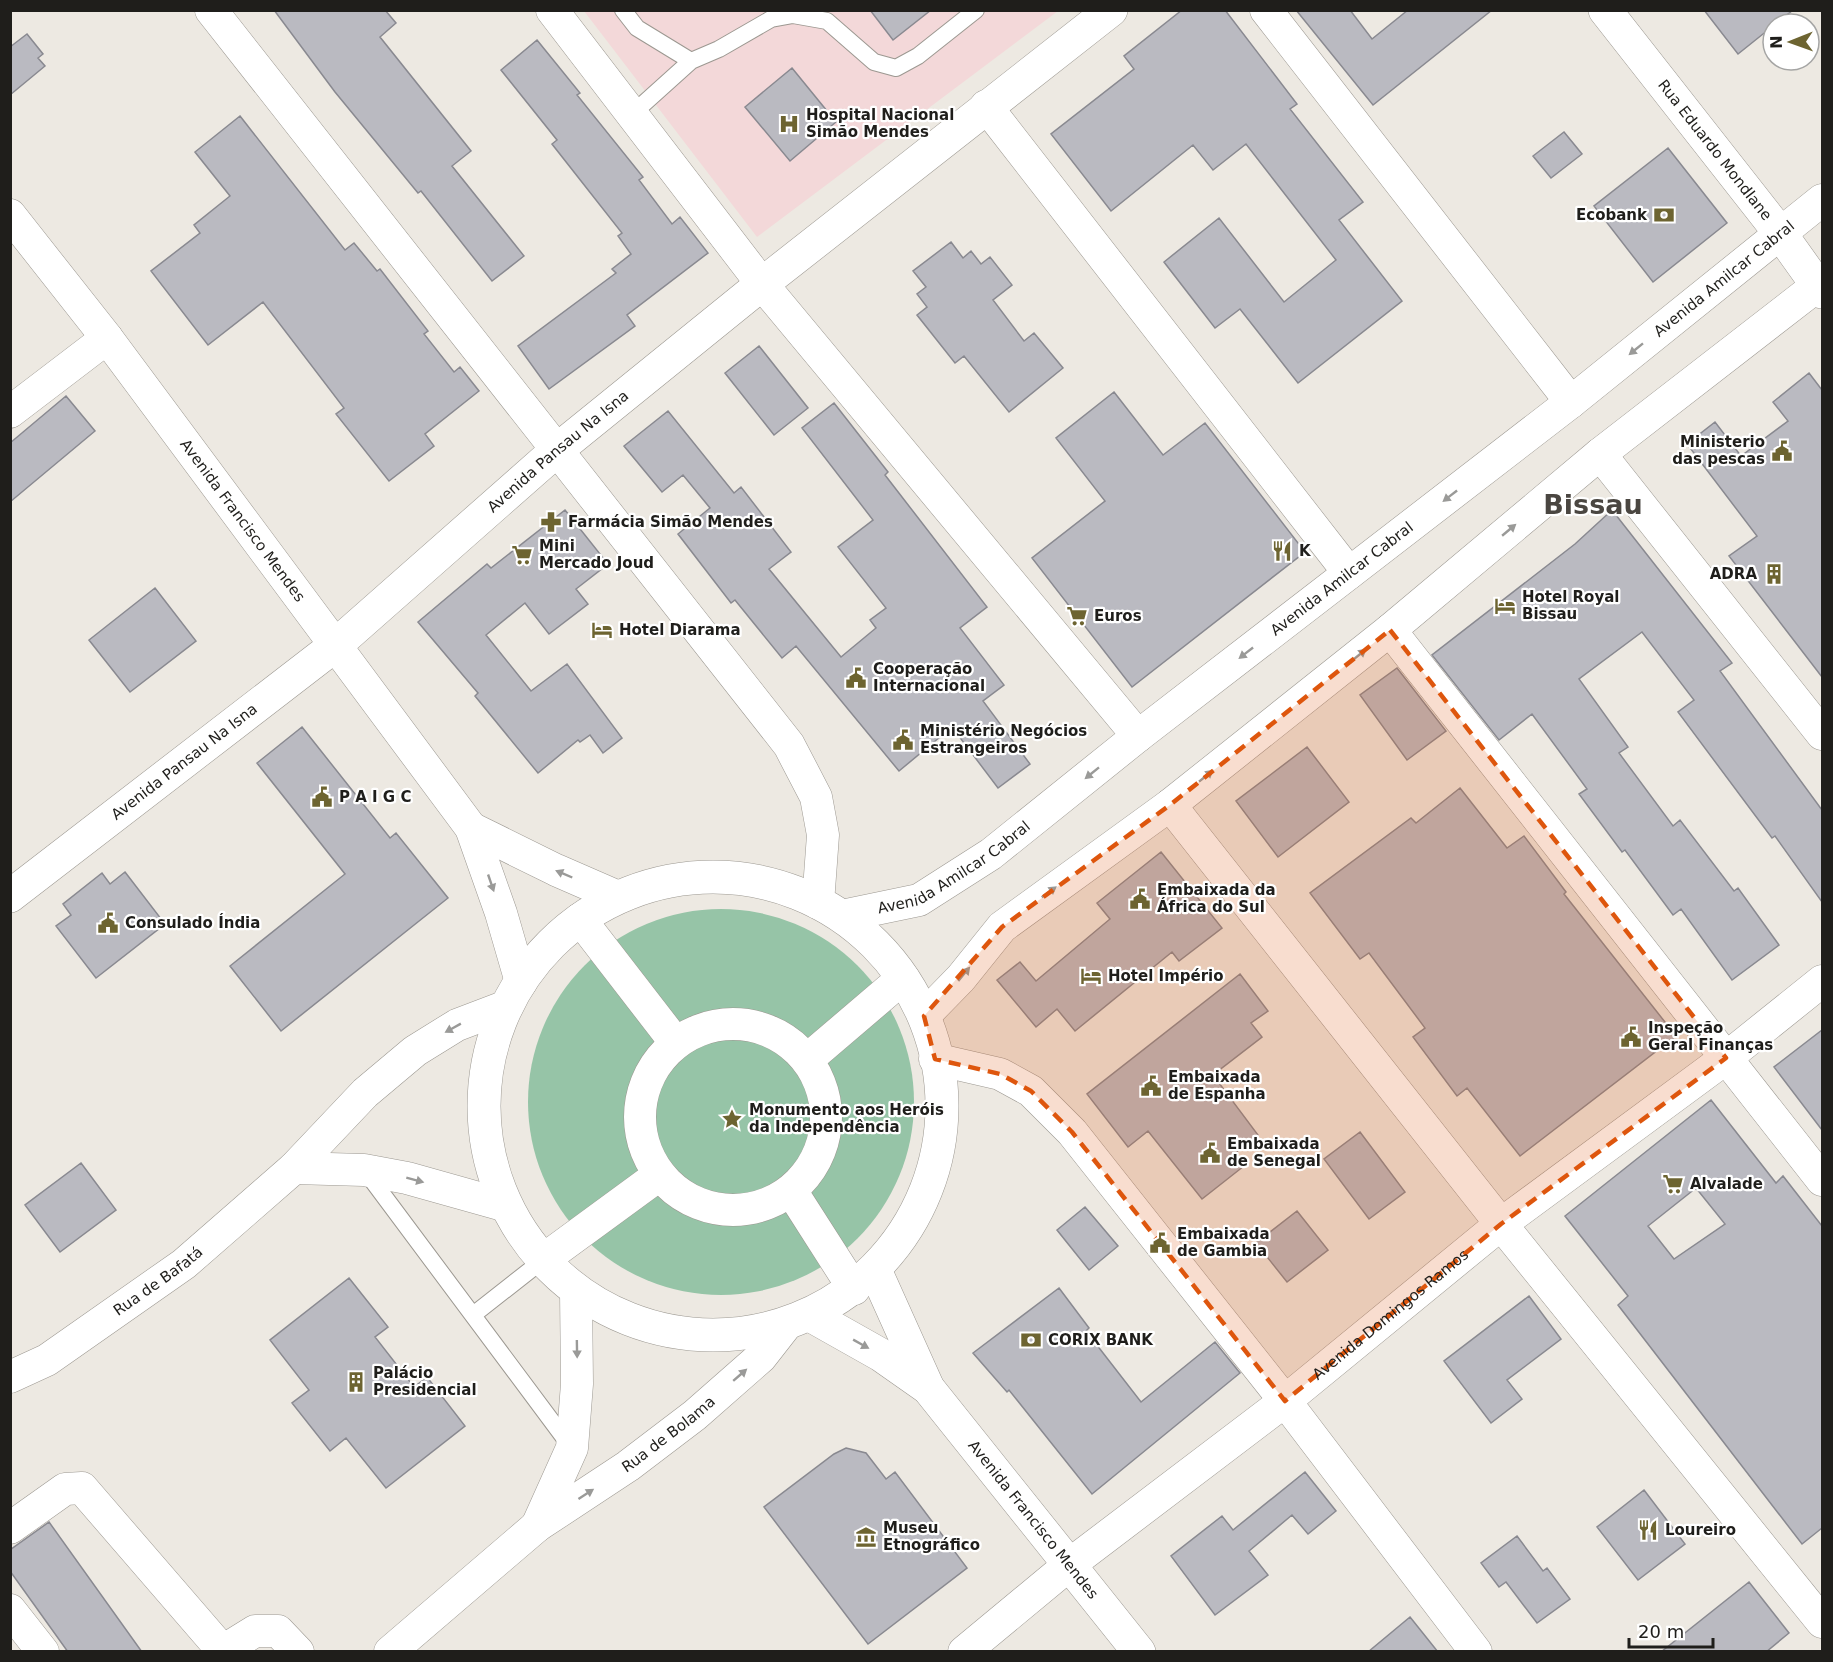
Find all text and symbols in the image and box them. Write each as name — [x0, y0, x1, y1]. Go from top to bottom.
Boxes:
north arrow — [1761, 12, 1821, 72]
text: N — [1767, 35, 1786, 49]
street label: Rua Eduardo Mondlane — [1654, 76, 1776, 224]
place label: Hospital Nacional Simão Mendes — [806, 106, 954, 141]
hospital icon: Hospital Nacional Simão Mendes — [777, 112, 801, 136]
bank icon: Ecobank — [1652, 203, 1676, 227]
place label: Ecobank — [1576, 206, 1648, 224]
street label: Avenida Amilcar Cabral — [1650, 217, 1798, 341]
one-way arrow — [1629, 343, 1644, 355]
street label: Avenida Pansau Na Isna — [484, 387, 632, 516]
place label: Ministerio das pescas — [1672, 433, 1765, 468]
street label: Avenida Francisco Mendes — [176, 436, 309, 605]
public building icon: Ministerio das pescas — [1770, 439, 1794, 463]
one-way arrow — [1442, 489, 1458, 502]
district label: Bissau — [1543, 489, 1643, 520]
pharmacy icon: Farmácia Simão Mendes — [539, 510, 563, 534]
place label: Farmácia Simão Mendes — [568, 513, 773, 531]
street label: Avenida Amilcar Cabral — [1267, 518, 1417, 639]
one-way arrow — [1501, 524, 1517, 537]
place label: Mini Mercado Joud — [539, 537, 654, 572]
restaurant icon: K — [1270, 539, 1294, 563]
place label: K — [1299, 542, 1312, 560]
supermarket icon: Mini Mercado Joud — [510, 543, 534, 567]
building icon: ADRA — [1762, 562, 1786, 586]
place label: ADRA — [1710, 565, 1757, 583]
place label: Hotel Royal Bissau — [1522, 588, 1619, 623]
hotel icon: Hotel Royal Bissau — [1493, 594, 1517, 618]
supermarket icon: Euros — [1065, 604, 1089, 628]
place label: Euros — [1094, 607, 1142, 625]
hotel icon: Hotel Diarama — [590, 618, 614, 642]
place label: Hotel Diarama — [619, 621, 741, 639]
one-way arrow — [1238, 647, 1253, 659]
one-way arrow — [1351, 649, 1366, 661]
place label: Cooperação Internacional — [873, 660, 985, 695]
public building icon: Cooperação Internacional — [844, 666, 868, 690]
street label: Avenida Pansau Na Isna — [108, 700, 261, 824]
place label: Ministério Negócios Estrangeiros — [920, 722, 1087, 757]
public building icon: Ministério Negócios Estrangeiros — [891, 728, 915, 752]
one-way arrow — [1084, 767, 1100, 780]
one-way arrow — [1198, 770, 1214, 783]
public building icon: P A I G C — [310, 785, 334, 809]
place label: P A I G C — [339, 788, 411, 806]
street label: Avenida Amilcar Cabral — [876, 817, 1034, 917]
one-way arrow — [555, 869, 573, 879]
one-way arrow — [486, 874, 496, 892]
place label: Embaixada da África do Sul — [1157, 881, 1276, 916]
one-way arrow — [1042, 887, 1057, 899]
public building icon: Embaixada da África do Sul — [1128, 887, 1152, 911]
public building icon: Consulado Índia — [96, 911, 120, 935]
place label: Consulado Índia — [125, 913, 260, 932]
hotel icon: Hotel Império — [1079, 964, 1103, 988]
one-way arrow — [958, 966, 971, 982]
place label: Hotel Império — [1108, 967, 1224, 985]
place label: Inspeção Geral Finanças — [1648, 1019, 1773, 1054]
one-way arrow — [445, 1023, 462, 1033]
public building icon: Inspeção Geral Finanças — [1619, 1025, 1643, 1049]
place label: Embaixada de Espanha — [1168, 1068, 1266, 1103]
public building icon: Embaixada de Espanha — [1139, 1074, 1163, 1098]
place label: Monumento aos Heróis da Independência — [749, 1101, 944, 1136]
place icon: Monumento aos Heróis da Independência — [720, 1107, 744, 1131]
place label: Embaixada de Senegal — [1227, 1135, 1321, 1170]
public building icon: Embaixada de Senegal — [1198, 1141, 1222, 1165]
supermarket icon: Alvalade — [1661, 1172, 1685, 1196]
one-way arrow — [405, 1175, 424, 1185]
place label: Alvalade — [1690, 1175, 1763, 1193]
place label: Embaixada de Gambia — [1177, 1225, 1270, 1260]
public building icon: Embaixada de Gambia — [1148, 1231, 1172, 1255]
street label: Rua de Bafatá — [110, 1243, 206, 1320]
street label: Avenida Domingos Ramos — [1309, 1245, 1472, 1384]
bank icon: CORIX BANK — [1019, 1328, 1043, 1352]
place label: CORIX BANK — [1048, 1331, 1154, 1349]
one-way arrow — [853, 1339, 870, 1349]
one-way arrow — [572, 1340, 582, 1359]
place label: Palácio Presidencial — [373, 1364, 477, 1399]
one-way arrow — [732, 1369, 748, 1382]
building icon: Palácio Presidencial — [344, 1370, 368, 1394]
street label: Rua de Bolama — [619, 1392, 719, 1476]
street label: Avenida Francisco Mendes — [964, 1437, 1102, 1603]
one-way arrow — [578, 1489, 594, 1500]
restaurant icon: Loureiro — [1636, 1518, 1660, 1542]
place label: Museu Etnográfico — [883, 1519, 980, 1554]
place label: Loureiro — [1665, 1521, 1736, 1539]
museum icon: Museu Etnográfico — [854, 1525, 878, 1549]
scale bar — [1629, 1611, 1713, 1649]
text: 20 m — [1638, 1621, 1684, 1642]

